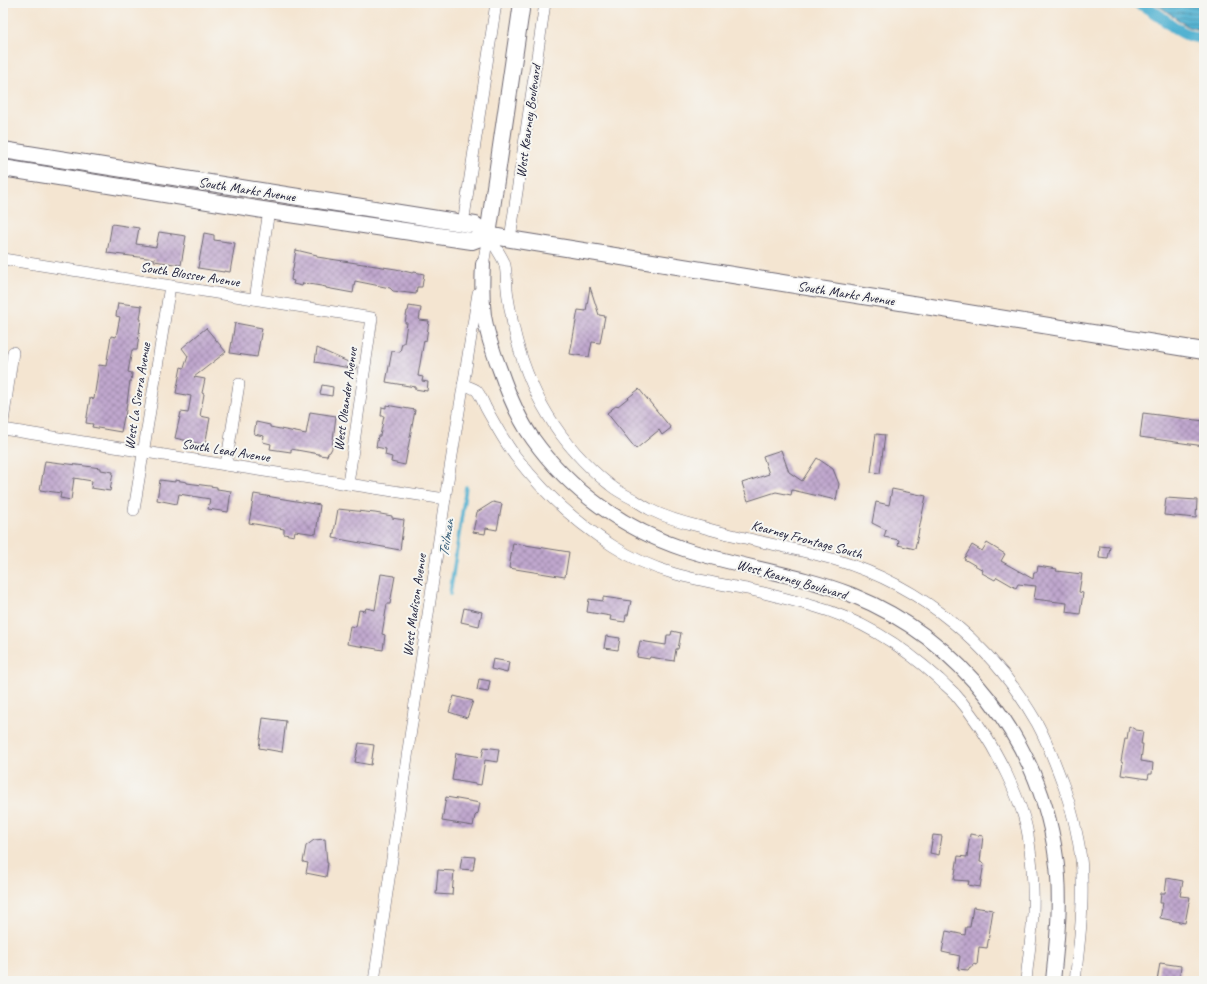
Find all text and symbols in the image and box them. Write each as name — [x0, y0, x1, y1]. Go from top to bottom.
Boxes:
street label: West Kearney Boulevard — [512, 61, 545, 178]
street label: South Marks Avenue — [197, 173, 298, 206]
street label: South Blosser Avenue — [139, 258, 242, 291]
street label: South Marks Avenue — [796, 277, 897, 310]
street label: West La Sierra Avenue — [121, 340, 155, 451]
street label: West Oleander Avenue — [330, 345, 361, 452]
street label: South Lead Avenue — [181, 435, 273, 466]
water label: Teilman — [434, 517, 459, 558]
street label: Kearney Frontage South — [750, 517, 865, 563]
street label: West Madison Avenue — [399, 551, 430, 657]
street label: West Kearney Boulevard — [735, 556, 851, 604]

